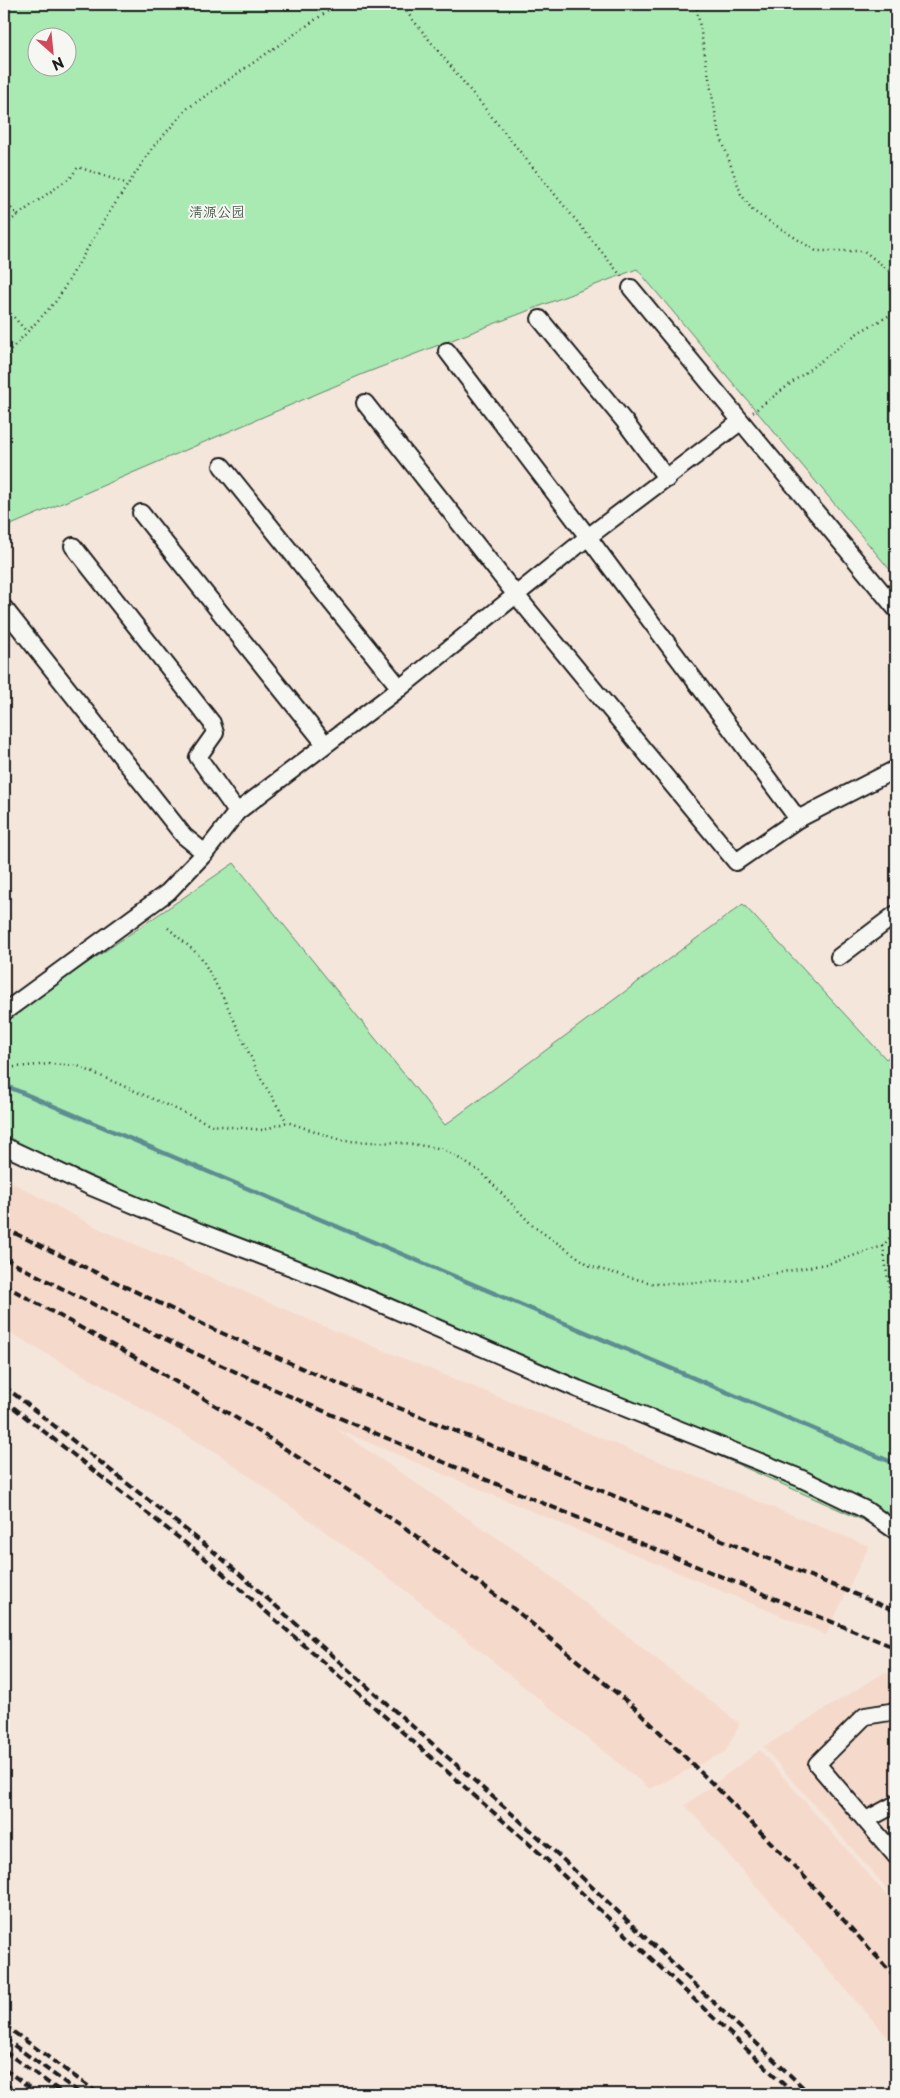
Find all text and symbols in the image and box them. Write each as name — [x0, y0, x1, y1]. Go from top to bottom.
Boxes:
north arrow — [28, 28, 78, 78]
text: N — [48, 52, 68, 76]
park label: 清源公园 — [189, 201, 245, 222]

